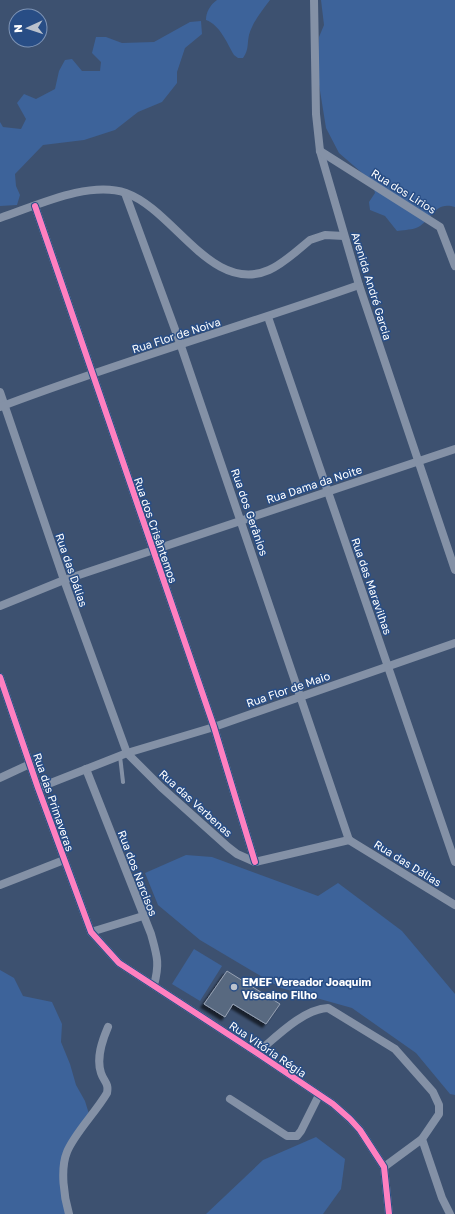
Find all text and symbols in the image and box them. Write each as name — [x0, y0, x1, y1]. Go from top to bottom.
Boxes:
north arrow — [8, 8, 48, 48]
text: N — [11, 24, 24, 33]
street label: Rua dos Lirios — [369, 166, 439, 216]
street label: Avenida André Garcia — [349, 231, 395, 341]
street label: Rua Flor de Noiva — [130, 315, 222, 355]
street label: Rua Dama da Noite — [264, 462, 364, 506]
street label: Rua dos Gerânios — [229, 467, 271, 558]
street label: Rua dos Crisântemos — [132, 475, 180, 585]
street label: Rua das Dálias — [53, 532, 91, 609]
street label: Rua das Maravilhas — [349, 536, 395, 636]
street label: Rua Flor de Maio — [244, 668, 332, 709]
street label: Rua das Primaveras — [31, 751, 77, 853]
street label: Rua das Verbenas — [157, 767, 235, 839]
street label: Rua dos Narcisos — [116, 828, 160, 918]
street label: Rua das Dálias — [372, 837, 444, 889]
place label: EMEF Vereador Joaquim Víscaino Filho — [242, 975, 371, 1001]
marker: EMEF Vereador Joaquim Víscaino Filho — [229, 982, 239, 992]
street label: Rua Vitória Régia — [227, 1018, 309, 1080]

